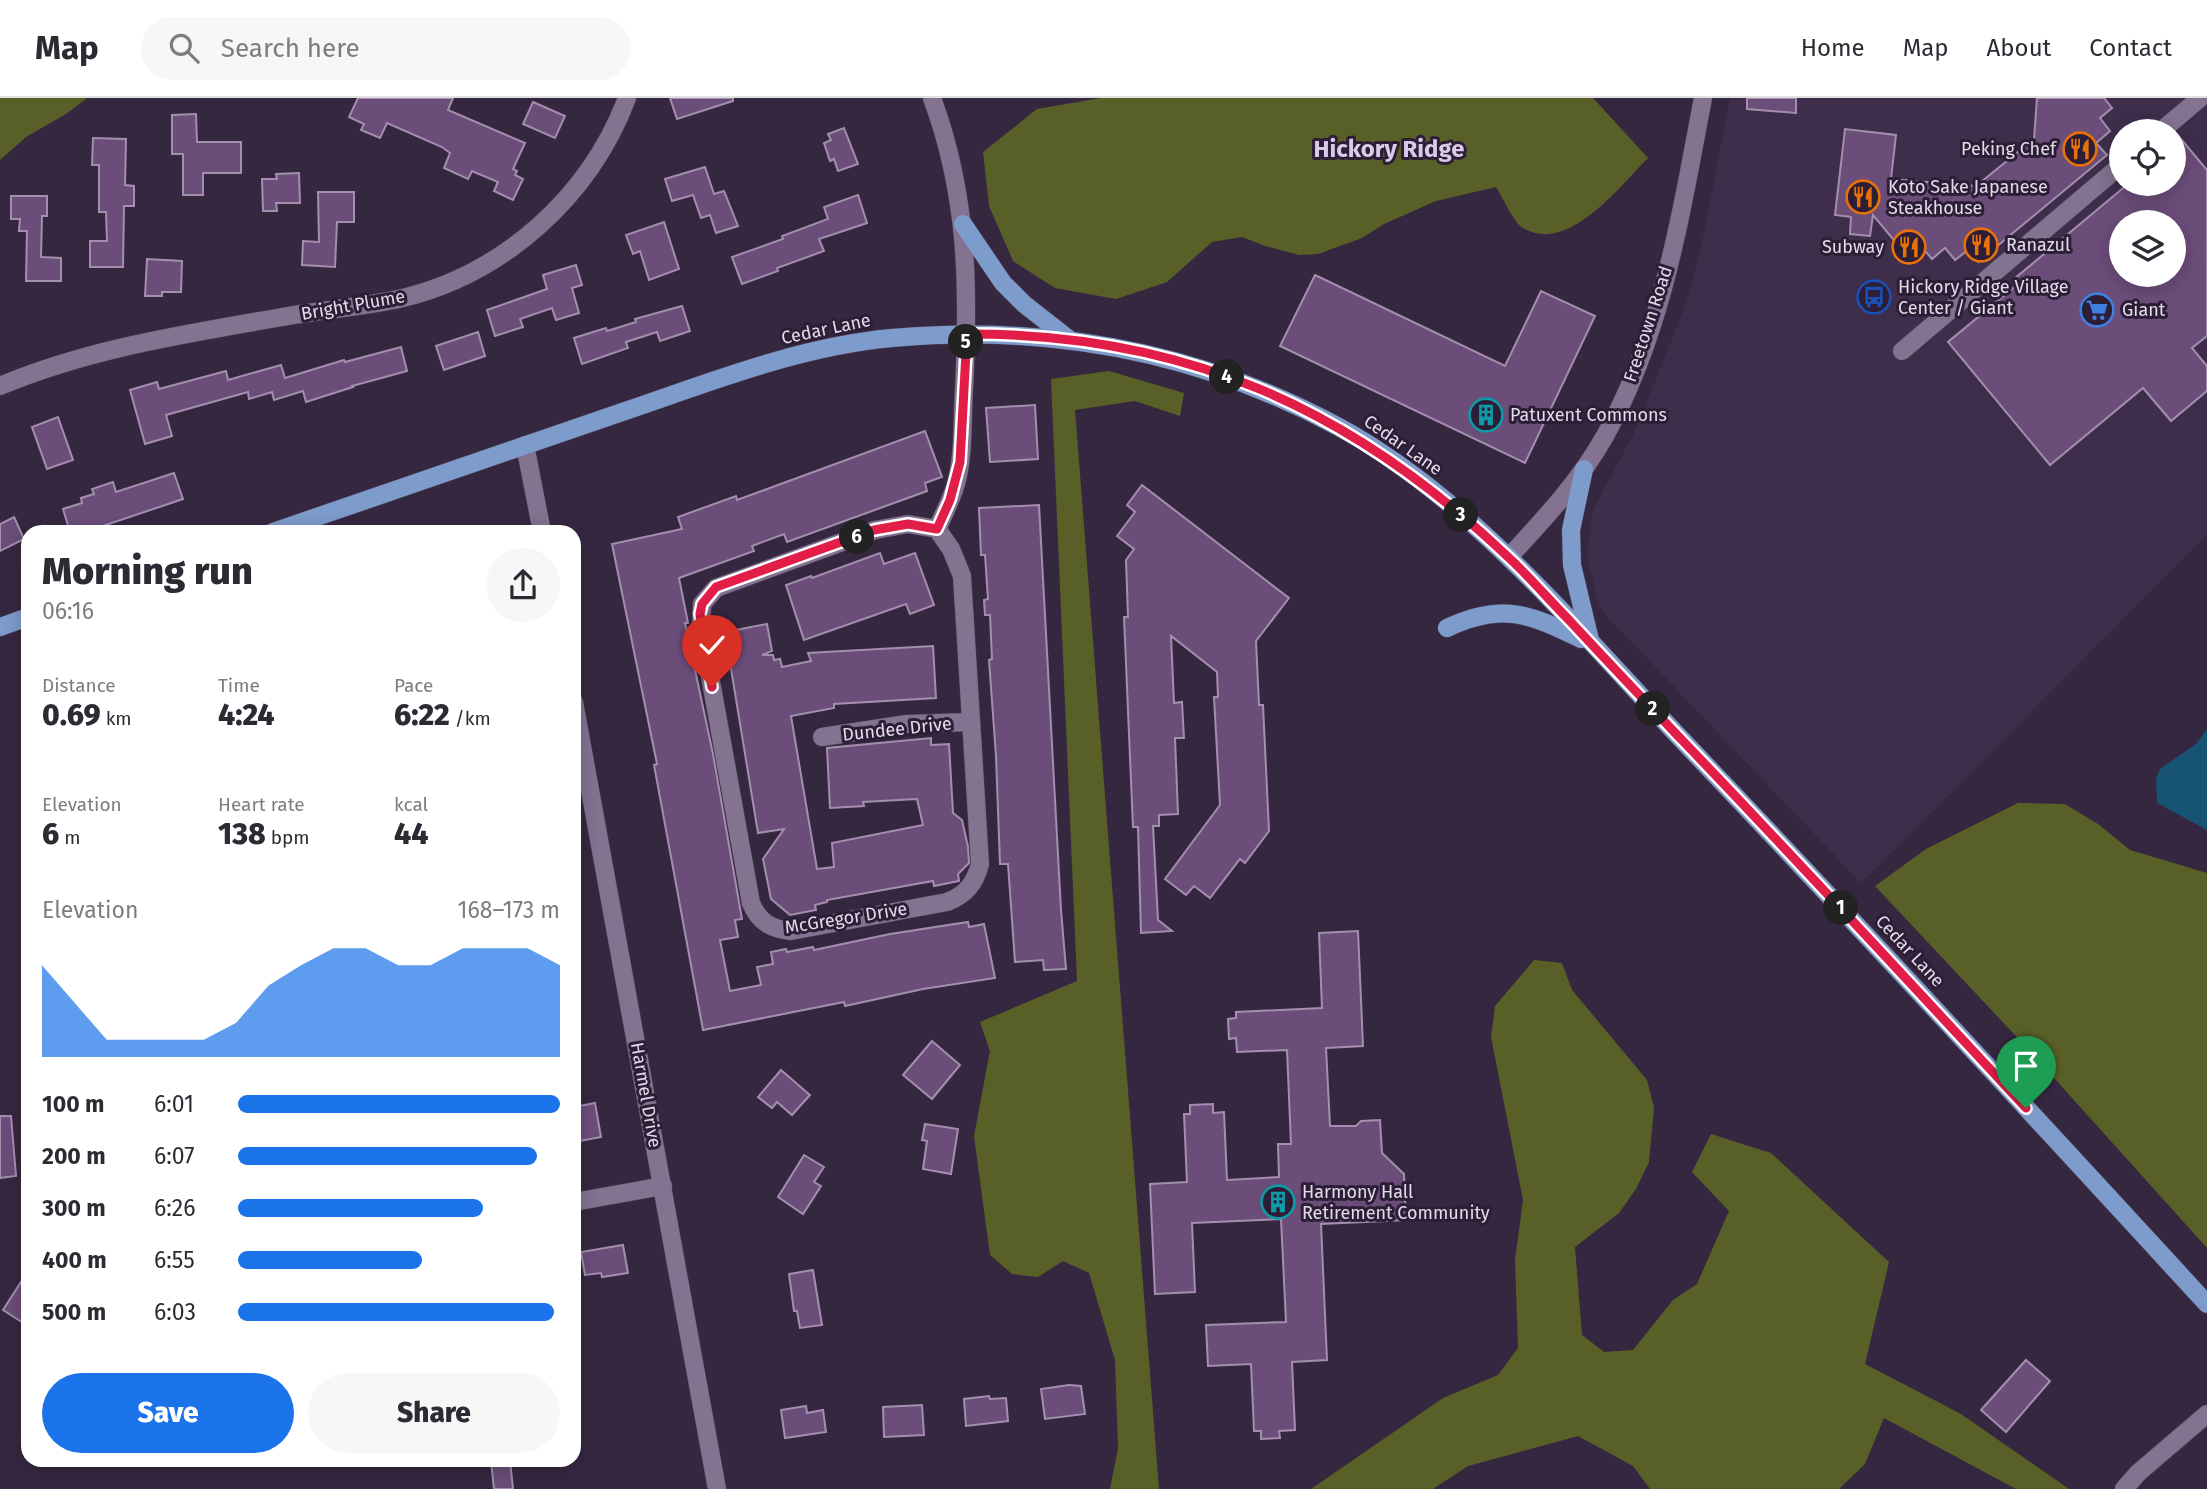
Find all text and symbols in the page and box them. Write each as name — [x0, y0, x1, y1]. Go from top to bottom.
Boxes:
search box — [141, 17, 631, 80]
text: Map — [35, 28, 99, 68]
icon: search — [165, 29, 203, 67]
text: Search here — [221, 33, 360, 64]
text: Home — [1801, 34, 1865, 62]
text: Map — [1903, 34, 1949, 62]
text: About — [1987, 34, 2051, 62]
text: Contact — [2089, 34, 2172, 62]
map controls — [2109, 119, 2186, 287]
button: locate — [2109, 119, 2186, 196]
restaurant icon: Peking Chef — [2061, 130, 2099, 168]
district label: Hickory Ridge — [1314, 135, 1464, 163]
place label: Peking Chef — [1961, 138, 2058, 160]
place label: Koto Sake Japanese Steakhouse — [1888, 176, 2048, 219]
restaurant icon: Koto Sake Japanese Steakhouse — [1844, 178, 1882, 216]
button: layers — [2109, 210, 2186, 287]
restaurant icon: Ranazul — [1962, 226, 2000, 264]
restaurant icon: Subway — [1890, 228, 1928, 266]
place label: Ranazul — [2006, 234, 2070, 256]
place label: Subway — [1822, 236, 1884, 258]
street label: Freetown Road — [1619, 263, 1677, 385]
place label: Hickory Ridge Village Center / Giant — [1898, 276, 2068, 319]
bus stop icon: Hickory Ridge Village Center / Giant — [1855, 278, 1893, 316]
street label: Bright Plume — [299, 285, 407, 325]
supermarket icon: Giant — [2078, 291, 2116, 329]
place label: Giant — [2122, 299, 2166, 321]
street label: Cedar Lane — [779, 309, 873, 349]
pin: 5 — [948, 324, 984, 360]
text: 5 — [960, 330, 971, 353]
pin: 4 — [1210, 360, 1244, 394]
text: 4 — [1221, 365, 1232, 388]
building icon: Patuxent Commons — [1467, 396, 1505, 434]
place label: Patuxent Commons — [1510, 404, 1667, 426]
street label: Cedar Lane — [1360, 410, 1446, 480]
pin: 3 — [1444, 498, 1478, 532]
text: 3 — [1456, 503, 1465, 526]
pin: 6 — [840, 520, 874, 555]
text: 6 — [851, 525, 862, 548]
text: Morning run — [42, 548, 253, 594]
button: share — [486, 548, 560, 622]
text: 06:16 — [42, 597, 94, 625]
pin — [682, 615, 742, 687]
icon: check — [693, 626, 731, 664]
text: Distance — [42, 674, 116, 697]
text: Time — [218, 674, 260, 697]
text: Pace — [394, 674, 433, 697]
pin: 2 — [1636, 692, 1670, 726]
text: 0.69 — [42, 697, 101, 733]
text: 4:24 — [218, 697, 275, 733]
text: 6:22 — [394, 697, 450, 733]
text: 2 — [1648, 697, 1657, 720]
text: km — [101, 707, 132, 730]
text: /km — [450, 707, 491, 730]
street label: Dundee Drive — [841, 712, 953, 746]
text: Elevation — [42, 793, 122, 816]
text: Heart rate — [218, 793, 305, 816]
text: kcal — [394, 793, 428, 816]
text: 6 — [42, 816, 59, 852]
text: 138 — [218, 816, 266, 852]
text: 44 — [394, 816, 429, 852]
text: m — [59, 826, 81, 849]
text: bpm — [266, 826, 310, 849]
pin: 1 — [1824, 890, 1858, 926]
text: Elevation — [42, 896, 138, 924]
text: 168–173 m — [458, 896, 560, 924]
text: 1 — [1836, 896, 1845, 919]
street label: McGregor Drive — [783, 897, 909, 939]
street label: Cedar Lane — [1871, 910, 1949, 992]
pin — [1996, 1036, 2056, 1108]
street label: Harmel Drive — [626, 1041, 666, 1149]
icon: arrive — [2007, 1047, 2045, 1085]
text: 100 m — [42, 1090, 104, 1118]
text: 6:01 — [154, 1090, 194, 1118]
text: 200 m — [42, 1142, 106, 1170]
text: 6:07 — [154, 1142, 194, 1170]
place label: Harmony Hall Retirement Community — [1302, 1181, 1490, 1224]
building icon: Harmony Hall Retirement Community — [1259, 1183, 1297, 1221]
text: 300 m — [42, 1194, 106, 1222]
text: 6:26 — [154, 1194, 195, 1222]
text: 400 m — [42, 1246, 107, 1274]
text: 6:55 — [154, 1246, 195, 1274]
text: 500 m — [42, 1298, 106, 1326]
text: 6:03 — [154, 1298, 196, 1326]
button: Save — [42, 1373, 294, 1453]
button: Share — [308, 1373, 560, 1453]

